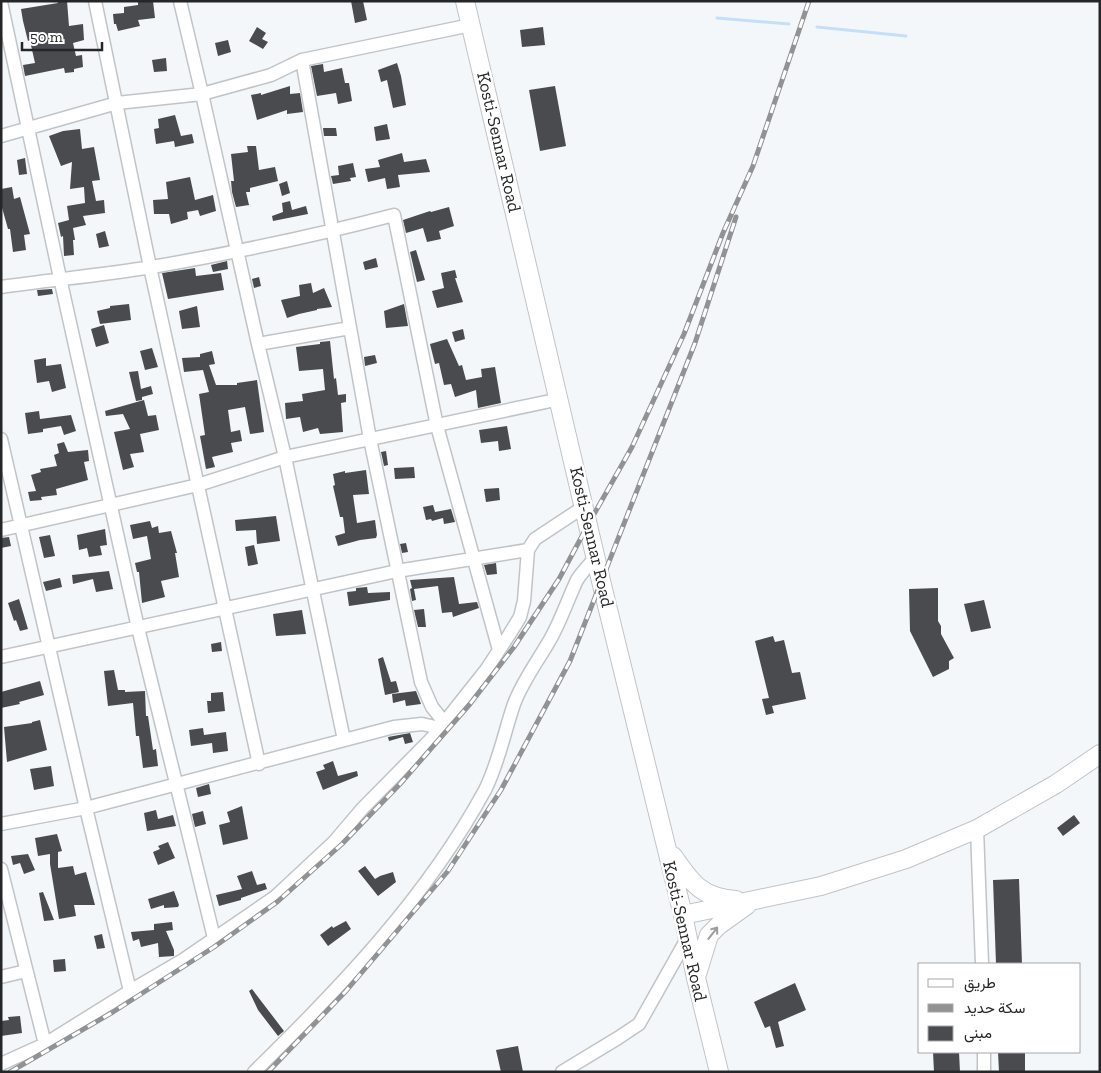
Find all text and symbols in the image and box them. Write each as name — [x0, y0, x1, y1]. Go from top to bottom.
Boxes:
scale bar — [22, 20, 102, 52]
text: 50 m — [30, 28, 63, 46]
street label: Kosti-Sennar Road — [472, 70, 526, 214]
street label: Kosti-Sennar Road — [565, 465, 619, 609]
street label: Kosti-Sennar Road — [658, 859, 712, 1003]
one-way arrow — [708, 926, 718, 940]
legend — [918, 963, 1081, 1053]
text: طريق — [964, 974, 996, 993]
text: سكة حديد — [964, 999, 1026, 1017]
text: مبنى — [964, 1024, 992, 1043]

